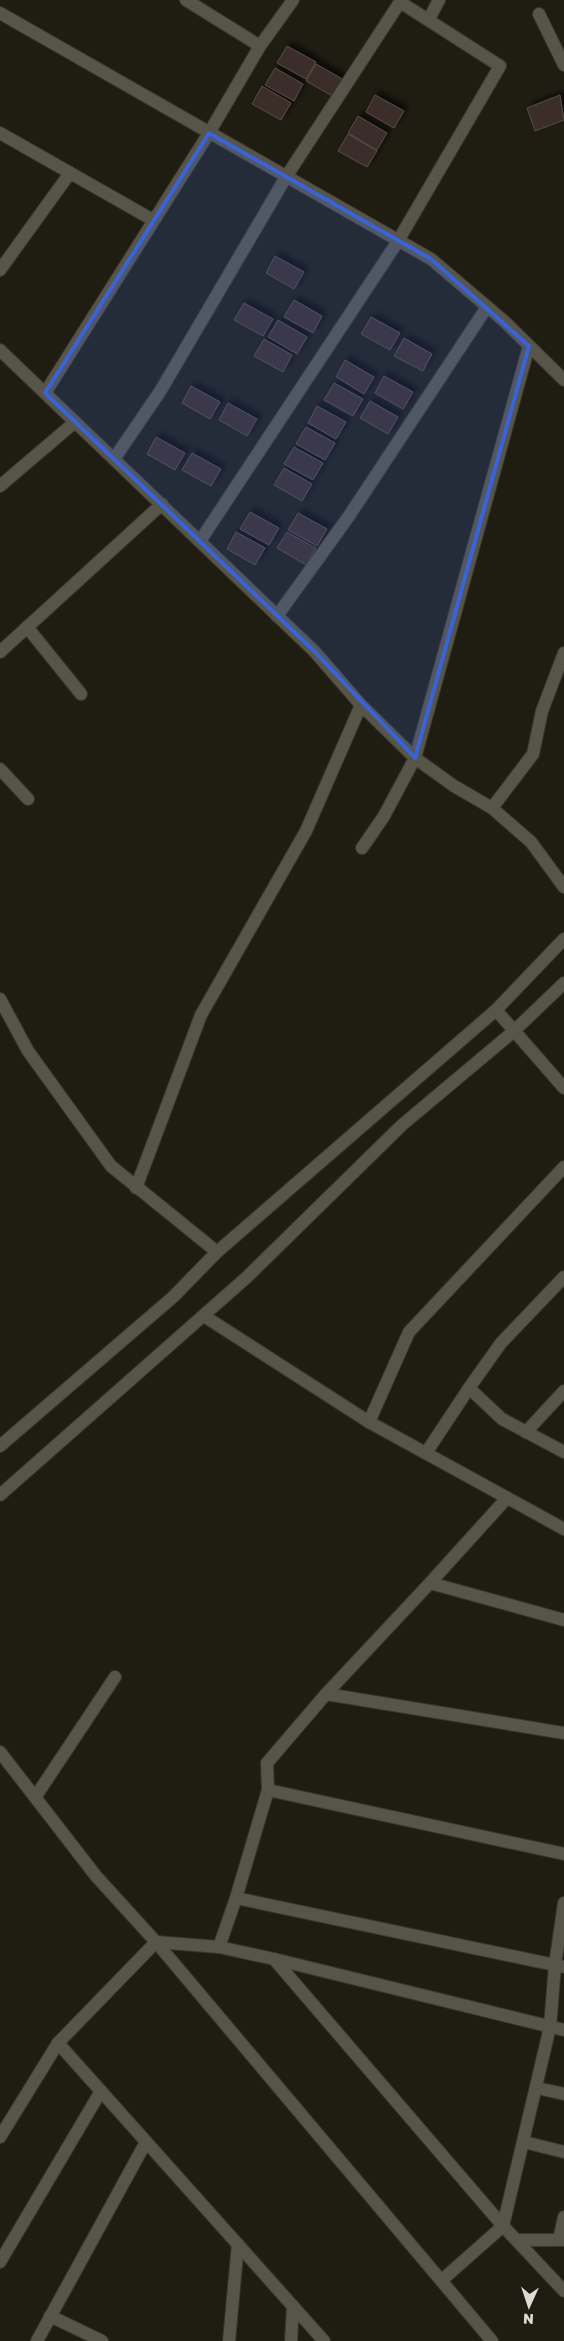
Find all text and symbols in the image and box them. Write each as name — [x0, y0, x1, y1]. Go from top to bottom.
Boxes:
north arrow — [504, 2281, 554, 2331]
text: N — [523, 2311, 534, 2328]

